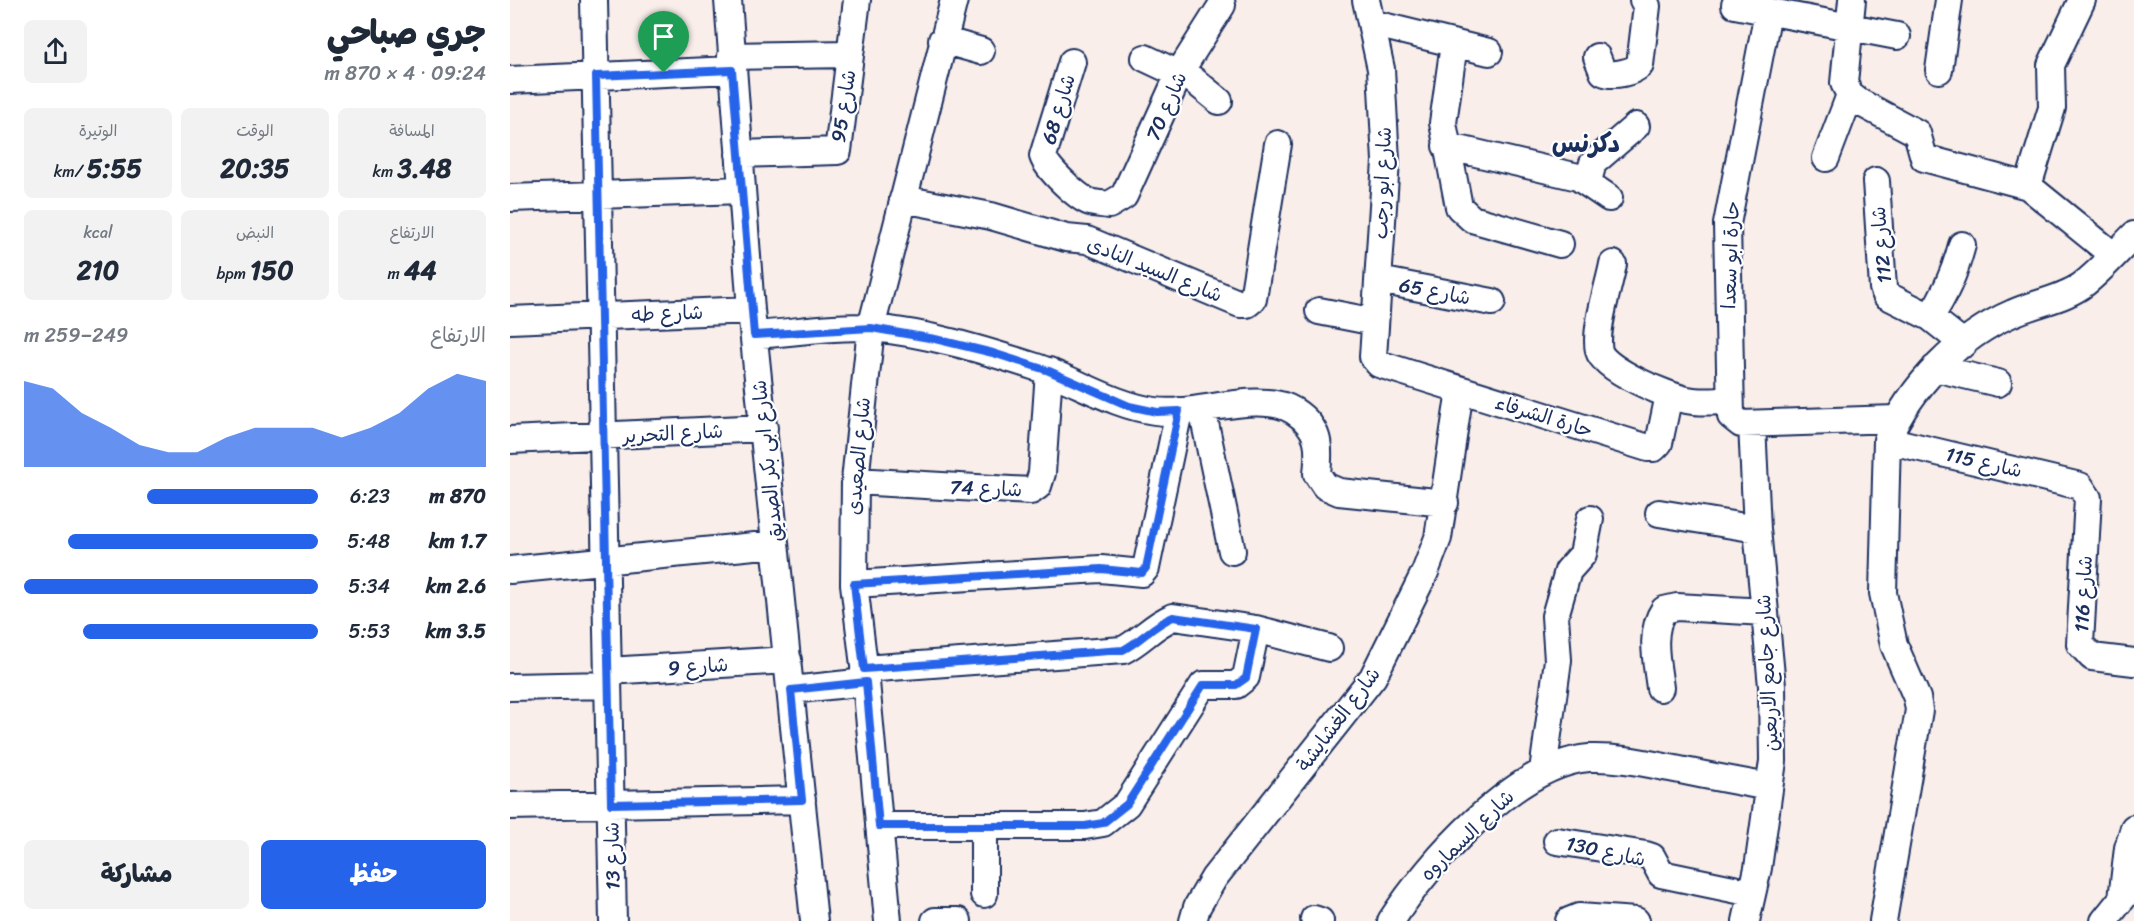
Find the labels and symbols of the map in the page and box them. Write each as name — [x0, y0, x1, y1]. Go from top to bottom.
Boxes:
pin — [638, 11, 689, 73]
street label: شارع 70 — [1136, 66, 1197, 146]
street label: شارع 95 — [821, 67, 866, 145]
street label: شارع 68 — [1031, 70, 1086, 149]
district label: دكرنس — [1552, 120, 1620, 166]
street label: شارع ابو رجب — [1363, 126, 1402, 240]
street label: حارة ابو سعدا — [1711, 200, 1750, 310]
street label: شارع 112 — [1861, 205, 1902, 285]
street label: شارع السيد النادى — [1082, 226, 1228, 313]
street label: شارع 65 — [1396, 267, 1474, 316]
street label: شارع طه — [630, 295, 704, 332]
street label: شارع ابى بكر الصديق — [742, 378, 793, 544]
street label: حارة الشرفاء — [1491, 385, 1597, 448]
street label: شارع الصعيدى — [836, 396, 881, 516]
street label: شارع التحرير — [620, 413, 724, 454]
street label: شارع 115 — [1942, 437, 2026, 488]
street label: شارع 74 — [949, 470, 1023, 507]
street label: شارع 116 — [2064, 555, 2103, 633]
street label: شارع جامع الاربعين — [1746, 593, 1789, 753]
street label: شارع 9 — [667, 647, 730, 686]
street label: شارع الغشايشة — [1287, 659, 1390, 780]
street label: شارع السماروه — [1412, 781, 1523, 890]
street label: شارع 13 — [594, 822, 631, 890]
street label: شارع 130 — [1563, 826, 1649, 877]

